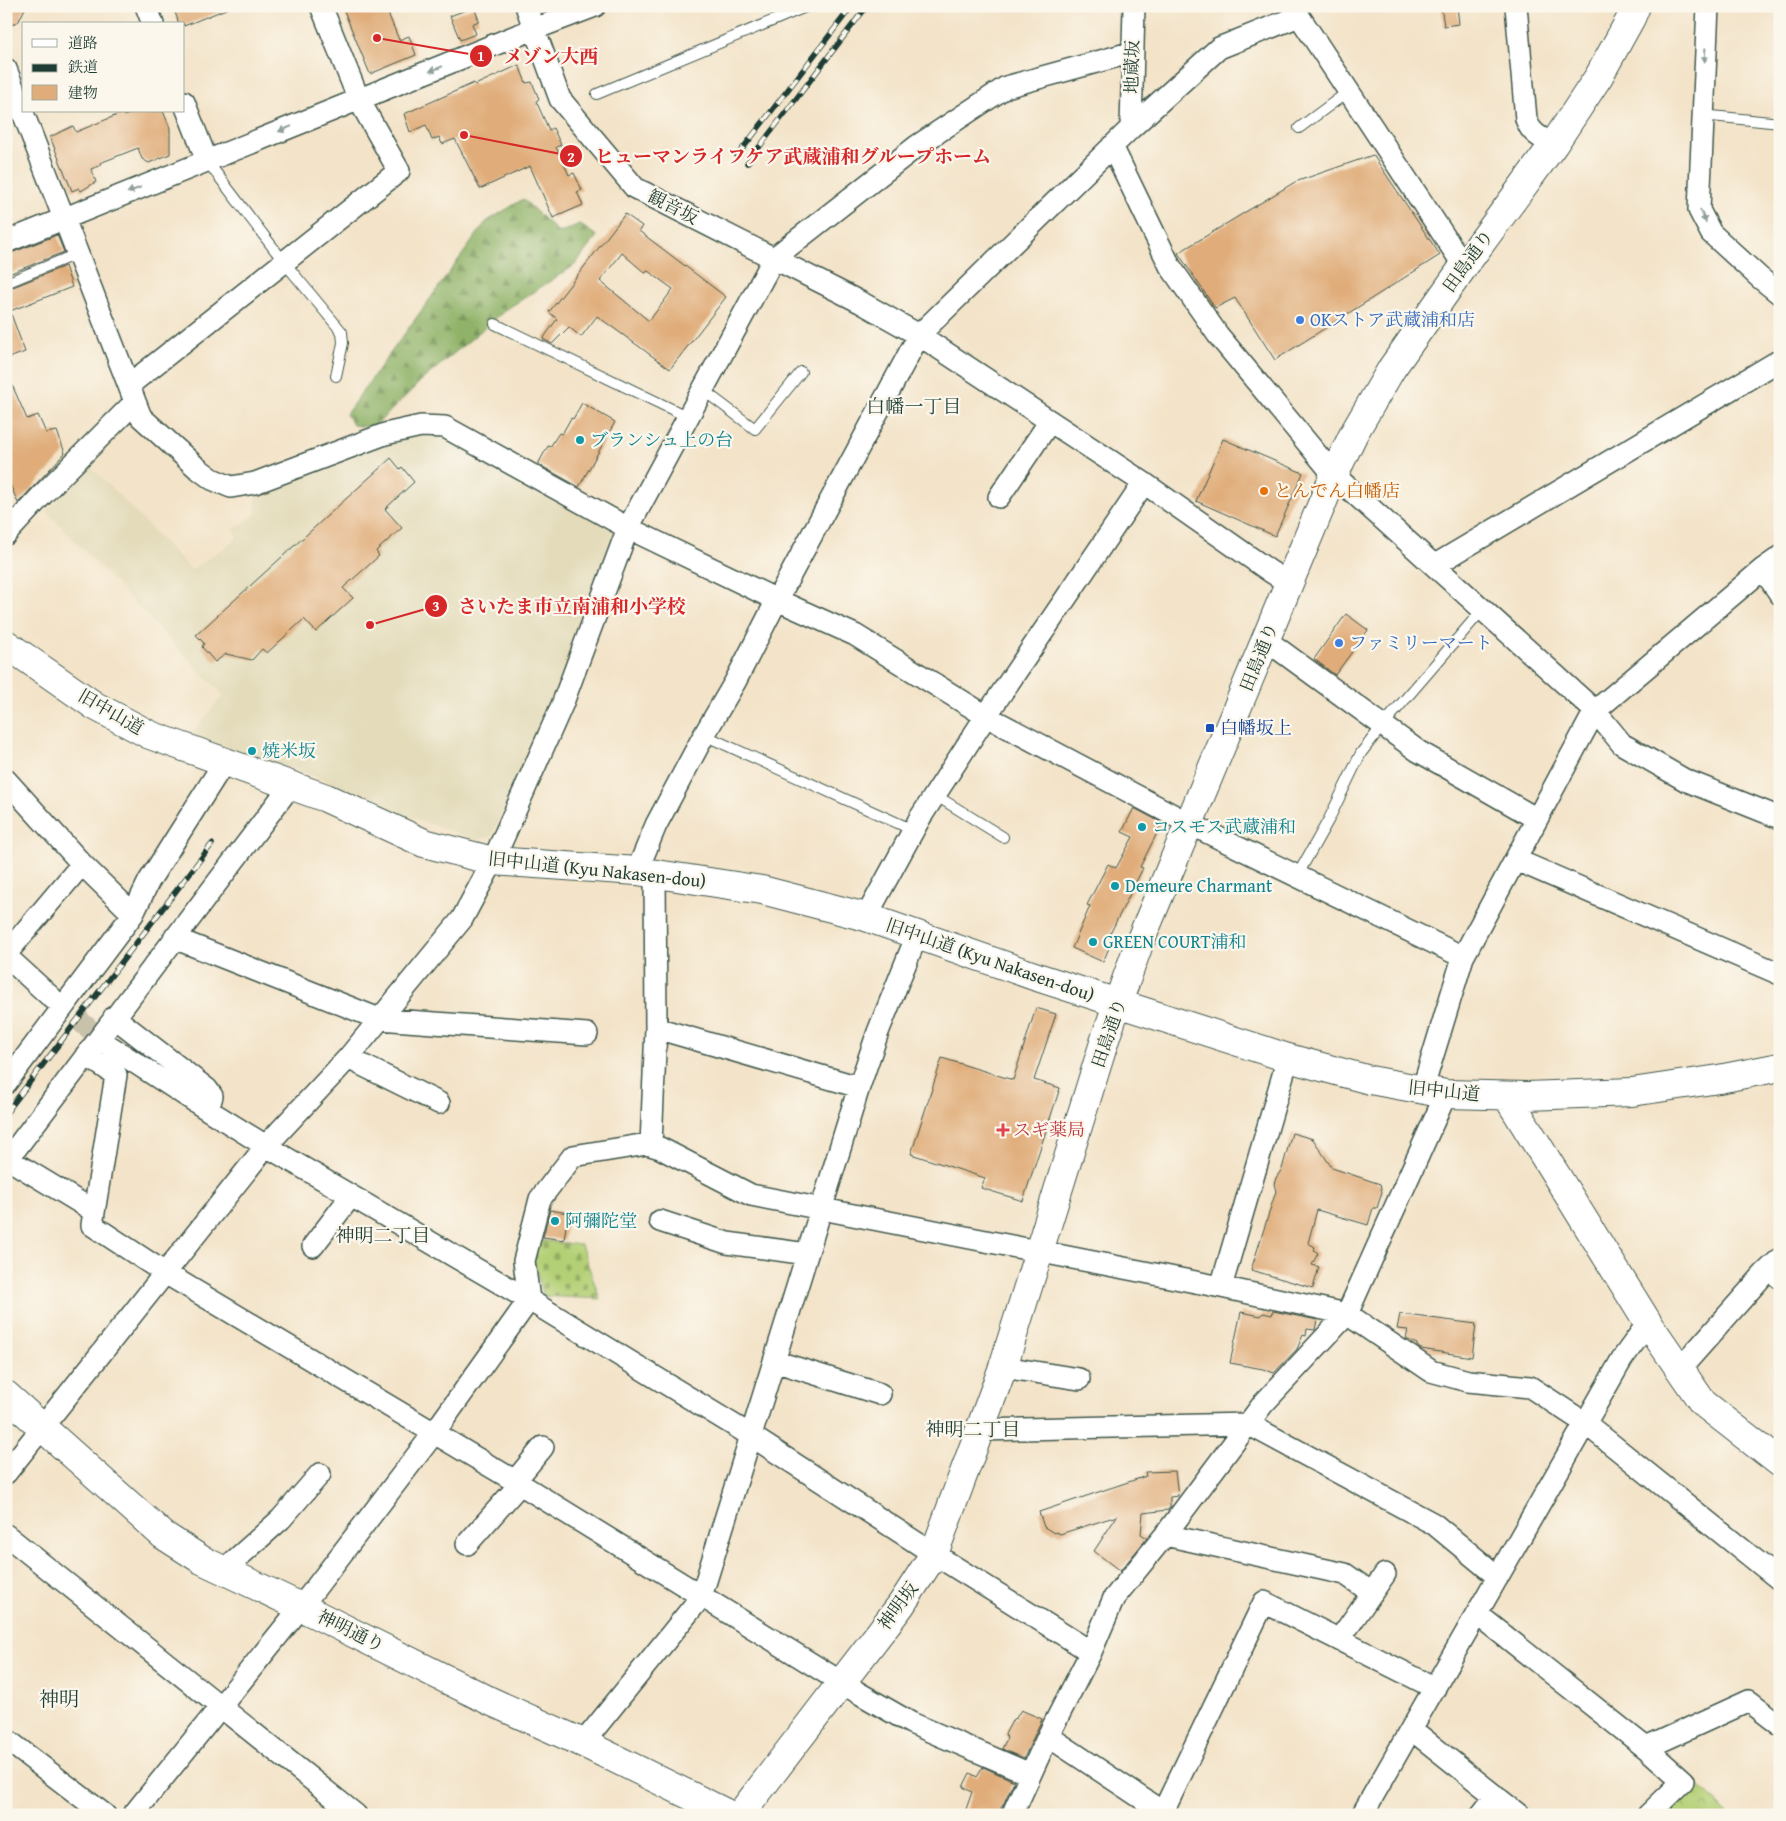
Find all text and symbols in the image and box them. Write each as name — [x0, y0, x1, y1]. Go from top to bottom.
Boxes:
legend — [22, 22, 185, 112]
text: 道路 — [68, 32, 98, 53]
callout: メゾン大西 — [468, 39, 608, 73]
street label: 地蔵坂 — [1118, 40, 1145, 94]
text: メゾン大西 — [504, 42, 598, 70]
text: 1 — [477, 45, 485, 66]
one-way arrow — [1701, 47, 1709, 63]
text: 鉄道 — [68, 56, 98, 77]
one-way arrow — [429, 65, 443, 73]
text: 建物 — [68, 82, 98, 103]
one-way arrow — [278, 126, 292, 134]
callout: ヒューマンライフケア武蔵浦和グループホーム — [559, 139, 1003, 173]
text: ヒューマンライフケア武蔵浦和グループホーム — [595, 142, 991, 170]
text: 2 — [567, 146, 575, 167]
street label: 観音坂 — [643, 182, 703, 231]
one-way arrow — [127, 187, 141, 195]
one-way arrow — [1699, 209, 1707, 224]
street label: 田島通り — [1436, 224, 1500, 298]
place label: OKストア武蔵浦和店 — [1310, 306, 1475, 333]
marker: OKストア武蔵浦和店 — [1294, 314, 1306, 326]
district label: 白幡一丁目 — [866, 392, 962, 420]
place label: ブランシュ上の台 — [590, 426, 733, 453]
marker: ブランシュ上の台 — [574, 434, 586, 446]
place label: とんでん白幡店 — [1274, 477, 1400, 504]
marker: とんでん白幡店 — [1258, 485, 1270, 497]
callout: さいたま市立南浦和小学校 — [423, 589, 696, 623]
text: さいたま市立南浦和小学校 — [458, 592, 686, 620]
text: 3 — [432, 595, 440, 616]
street label: 田島通り — [1233, 618, 1285, 695]
place label: ファミリーマート — [1349, 629, 1493, 656]
marker: ファミリーマート — [1333, 637, 1345, 649]
street label: 旧中山道 — [73, 682, 149, 741]
place label: 白幡坂上 — [1220, 714, 1292, 741]
marker: 白幡坂上 — [1204, 722, 1216, 734]
place label: 焼米坂 — [262, 737, 316, 764]
marker: 焼米坂 — [246, 745, 258, 757]
place label: コスモス武蔵浦和 — [1152, 813, 1296, 840]
marker: コスモス武蔵浦和 — [1136, 821, 1148, 833]
street label: 旧中山道 (Kyu Nakasen-dou) — [487, 845, 707, 894]
place label: Demeure Charmant — [1125, 872, 1273, 899]
marker: Demeure Charmant — [1109, 880, 1121, 892]
street label: 旧中山道 (Kyu Nakasen-dou) — [882, 911, 1098, 1008]
place label: GREEN COURT浦和 — [1103, 928, 1247, 955]
marker: GREEN COURT浦和 — [1087, 936, 1099, 948]
street label: 田島通り — [1084, 994, 1133, 1071]
street label: 旧中山道 — [1407, 1073, 1481, 1108]
place label: スギ薬局 — [1013, 1116, 1085, 1143]
marker: スギ薬局 — [997, 1124, 1009, 1136]
place label: 阿彌陀堂 — [565, 1207, 637, 1234]
marker: 阿彌陀堂 — [549, 1215, 561, 1227]
district label: 神明二丁目 — [335, 1221, 431, 1249]
district label: 神明二丁目 — [925, 1415, 1021, 1443]
street label: 神明坂 — [871, 1576, 924, 1635]
street label: 神明通り — [313, 1603, 389, 1658]
district label: 神明 — [39, 1684, 79, 1713]

